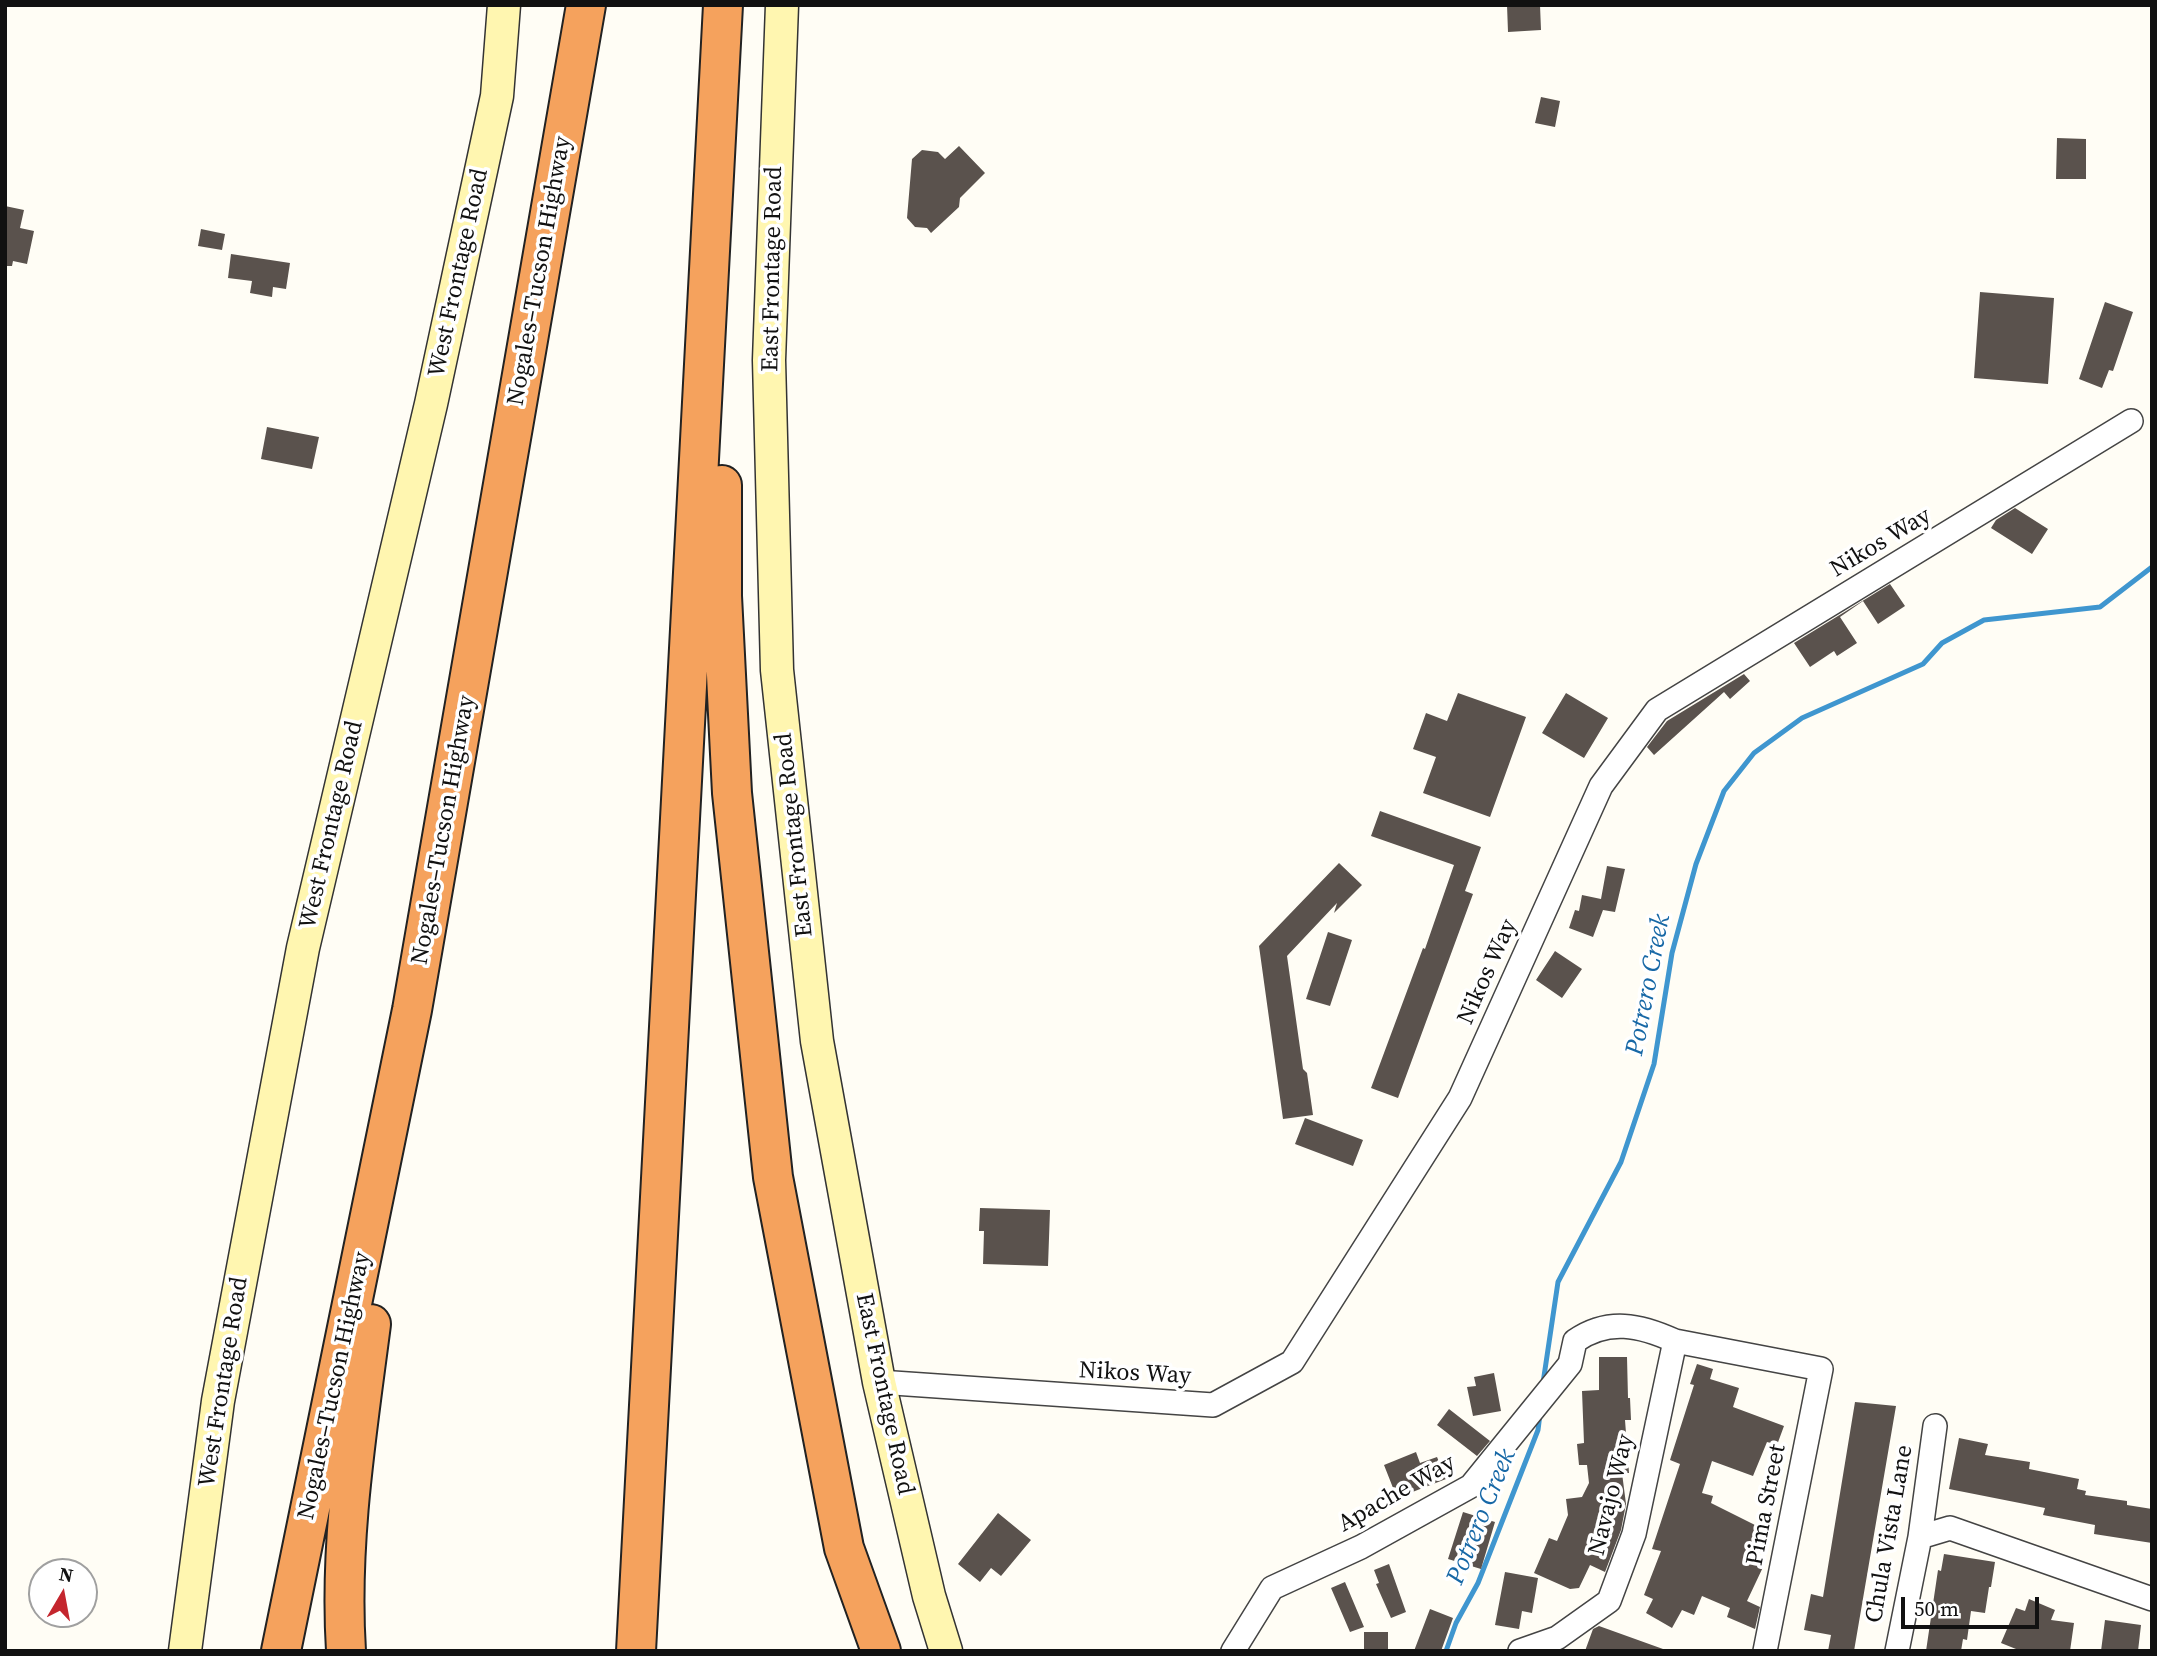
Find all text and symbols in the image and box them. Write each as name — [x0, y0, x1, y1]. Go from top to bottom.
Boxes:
street label: Nogales–Tucson Highway — [502, 134, 578, 408]
street label: West Frontage Road — [423, 166, 495, 380]
street label: East Frontage Road — [757, 166, 789, 372]
street label: Nikos Way — [1825, 502, 1937, 584]
street label: Nogales–Tucson Highway — [406, 693, 482, 967]
street label: West Frontage Road — [294, 718, 370, 932]
street label: East Frontage Road — [770, 731, 820, 939]
water label: Potrero Creek — [1620, 912, 1678, 1058]
street label: Nikos Way — [1452, 915, 1524, 1029]
street label: Nogales–Tucson Highway — [293, 1249, 377, 1523]
street label: West Frontage Road — [193, 1275, 255, 1489]
street label: East Frontage Road — [849, 1290, 919, 1498]
street label: Nikos Way — [1078, 1357, 1192, 1391]
street label: Navajo Way — [1583, 1431, 1641, 1559]
street label: Pima Street — [1741, 1442, 1793, 1568]
street label: Chula Vista Lane — [1860, 1443, 1920, 1625]
water label: Potrero Creek — [1441, 1445, 1523, 1589]
street label: Apache Way — [1333, 1449, 1461, 1539]
north arrow — [28, 1558, 98, 1628]
text: N — [57, 1560, 75, 1588]
scale bar — [1905, 1582, 2043, 1626]
text: 50 m — [1914, 1594, 1959, 1623]

